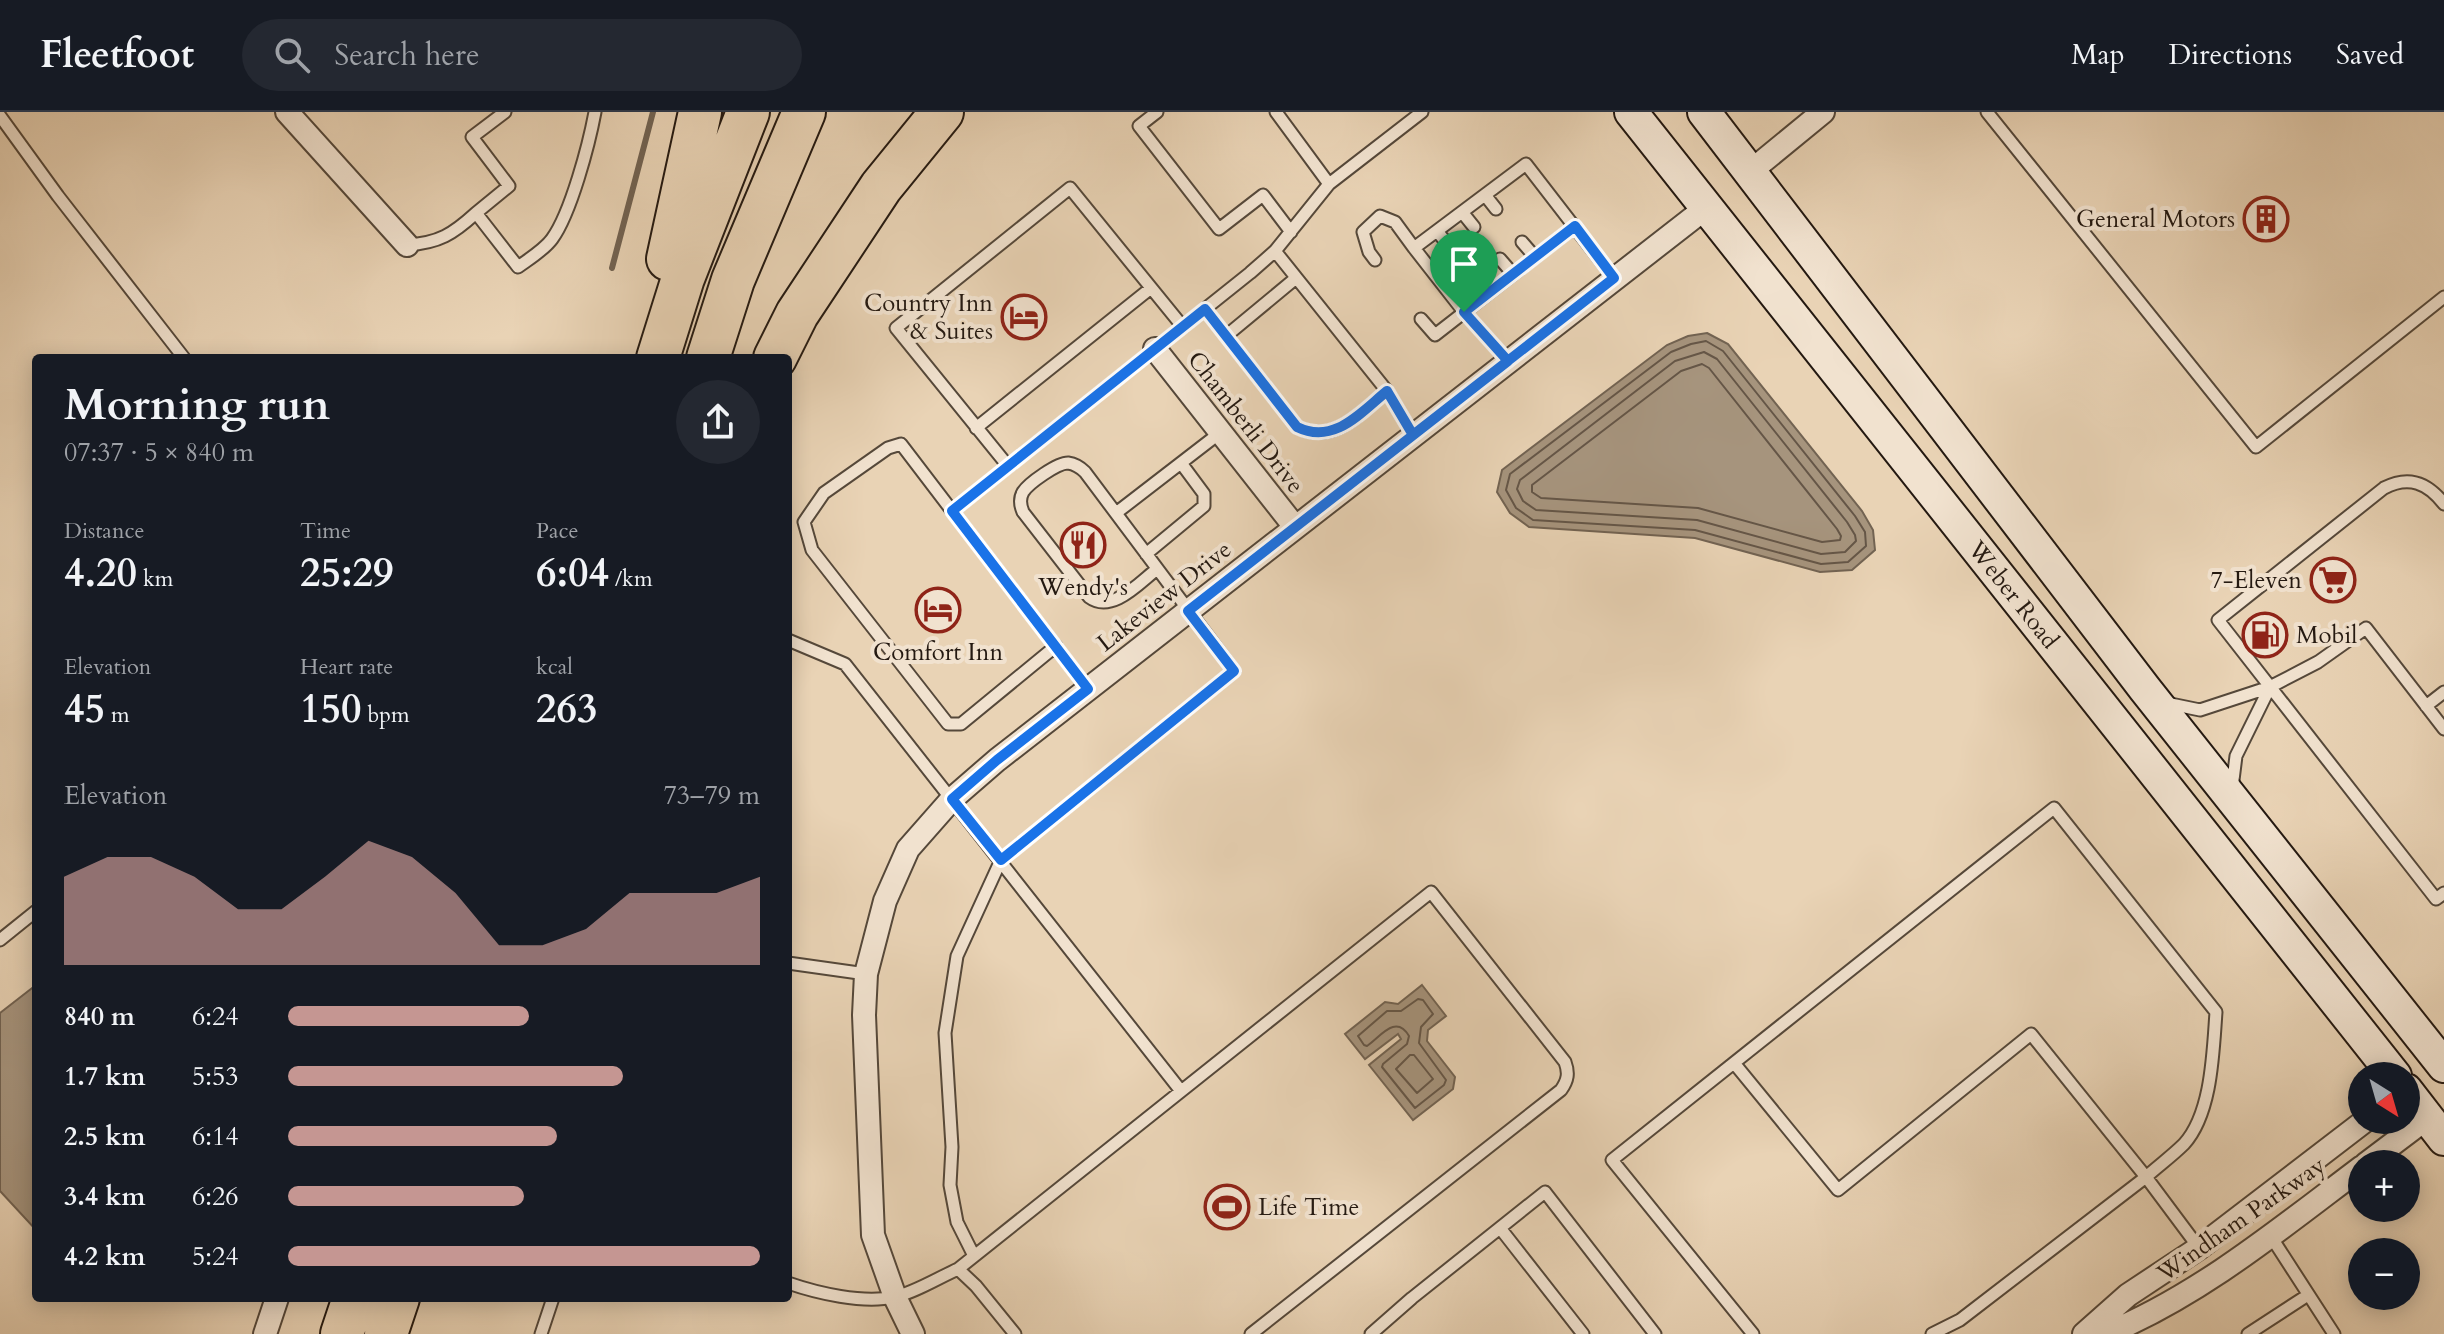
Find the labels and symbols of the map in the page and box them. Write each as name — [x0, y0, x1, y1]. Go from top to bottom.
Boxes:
building icon: General Motors — [2242, 195, 2290, 243]
place label: General Motors — [2076, 203, 2235, 236]
pin — [1430, 230, 1498, 312]
place label: Country Inn & Suites — [864, 287, 993, 348]
hotel icon: Country Inn & Suites — [1000, 293, 1048, 341]
street label: Chamberli Drive — [1180, 344, 1312, 500]
restaurant icon: Wendy's — [1059, 521, 1107, 569]
street label: Lakeview Drive — [1090, 533, 1238, 659]
street label: Weber Road — [1960, 533, 2066, 656]
supermarket icon: 7-Eleven — [2309, 556, 2357, 604]
place label: 7-Eleven — [2211, 564, 2302, 597]
place label: Wendy's — [1037, 571, 1128, 604]
hotel icon: Comfort Inn — [914, 586, 962, 634]
fuel station icon: Mobil — [2241, 611, 2289, 659]
place label: Mobil — [2296, 619, 2357, 652]
place label: Comfort Inn — [873, 636, 1003, 669]
north arrow — [2348, 1062, 2420, 1134]
street label: Windham Parkway — [2150, 1149, 2332, 1290]
sports icon: Life Time — [1203, 1183, 1251, 1231]
place label: Life Time — [1258, 1191, 1359, 1224]

